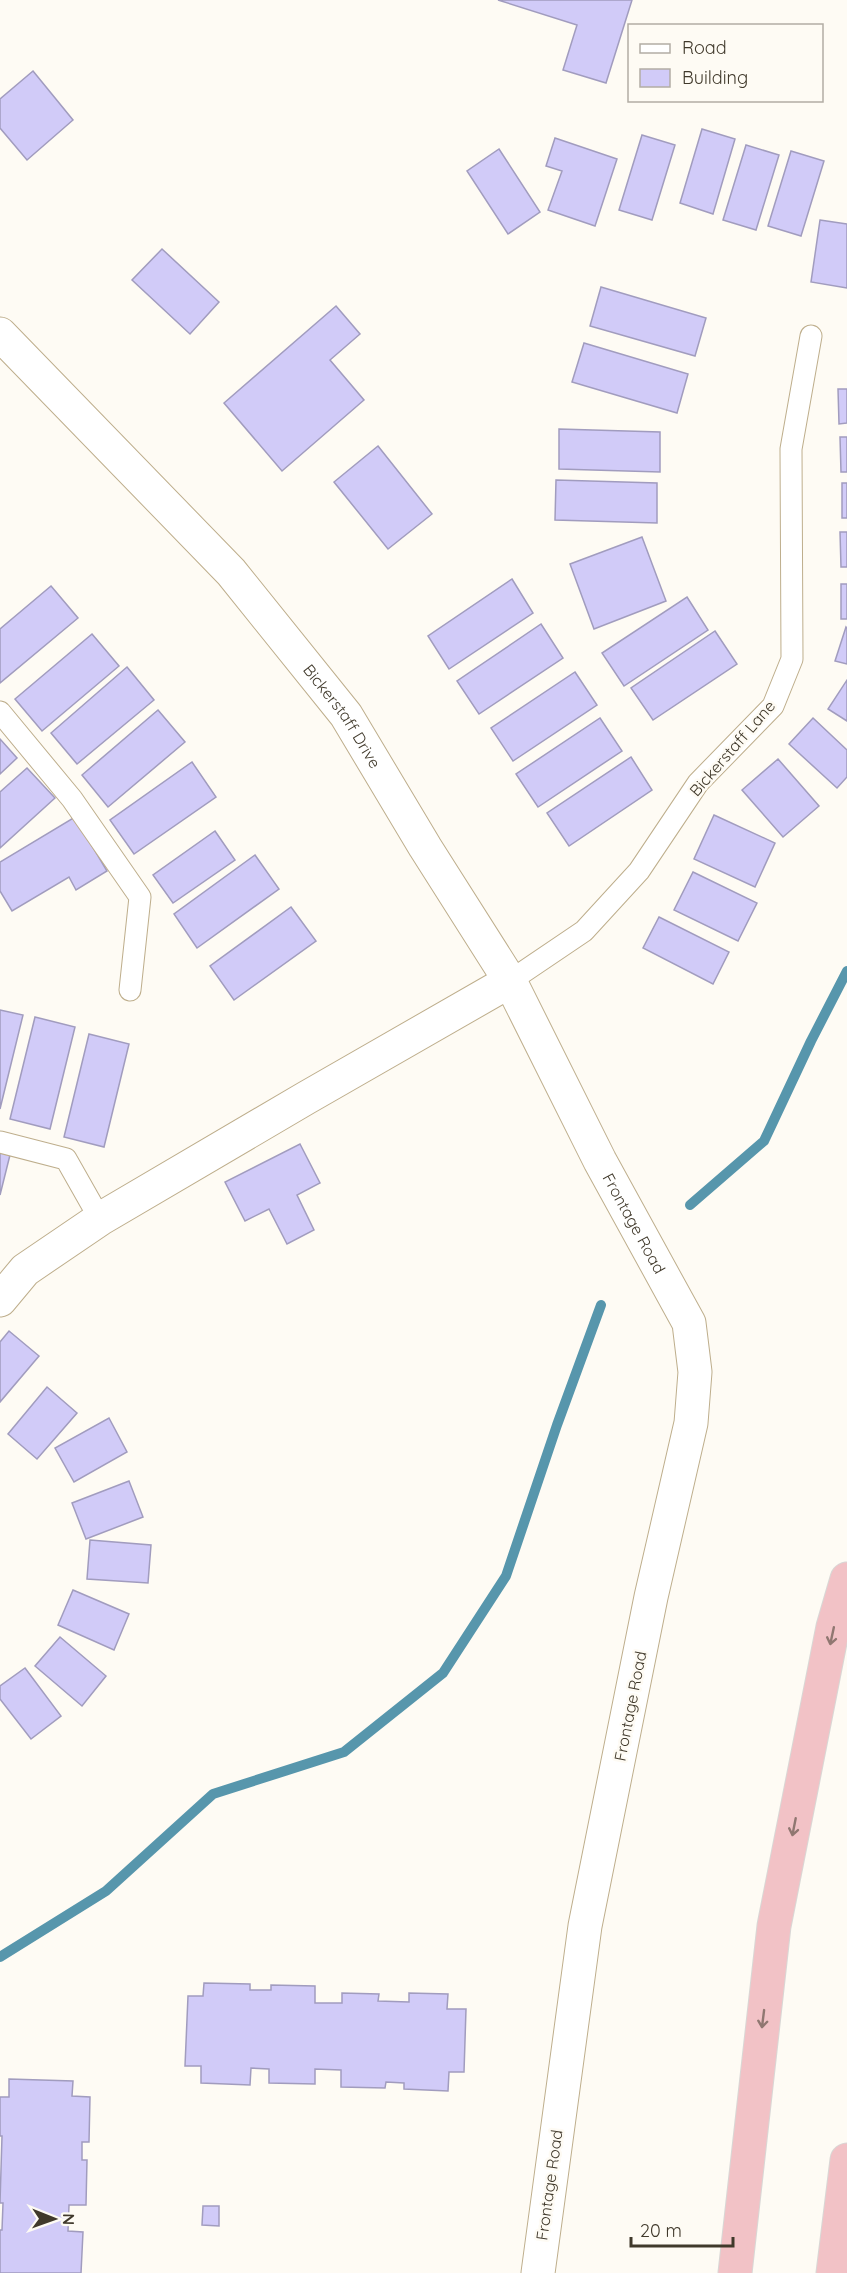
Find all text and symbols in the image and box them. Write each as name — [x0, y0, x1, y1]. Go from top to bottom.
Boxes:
legend — [628, 24, 823, 102]
text: Road — [682, 36, 727, 59]
text: Building — [682, 66, 748, 89]
street label: Bickerstaff Drive — [299, 660, 385, 772]
street label: Bickerstaff Lane — [685, 696, 779, 800]
street label: Frontage Road — [599, 1170, 670, 1277]
one-way arrow — [826, 1625, 837, 1645]
street label: Frontage Road — [610, 1649, 650, 1763]
one-way arrow — [788, 1817, 799, 1836]
one-way arrow — [757, 2009, 768, 2029]
street label: Frontage Road — [531, 2128, 567, 2242]
north arrow — [24, 2189, 84, 2249]
scale bar — [631, 2210, 733, 2248]
text: N — [59, 2213, 79, 2225]
text: 20 m — [640, 2219, 682, 2242]

